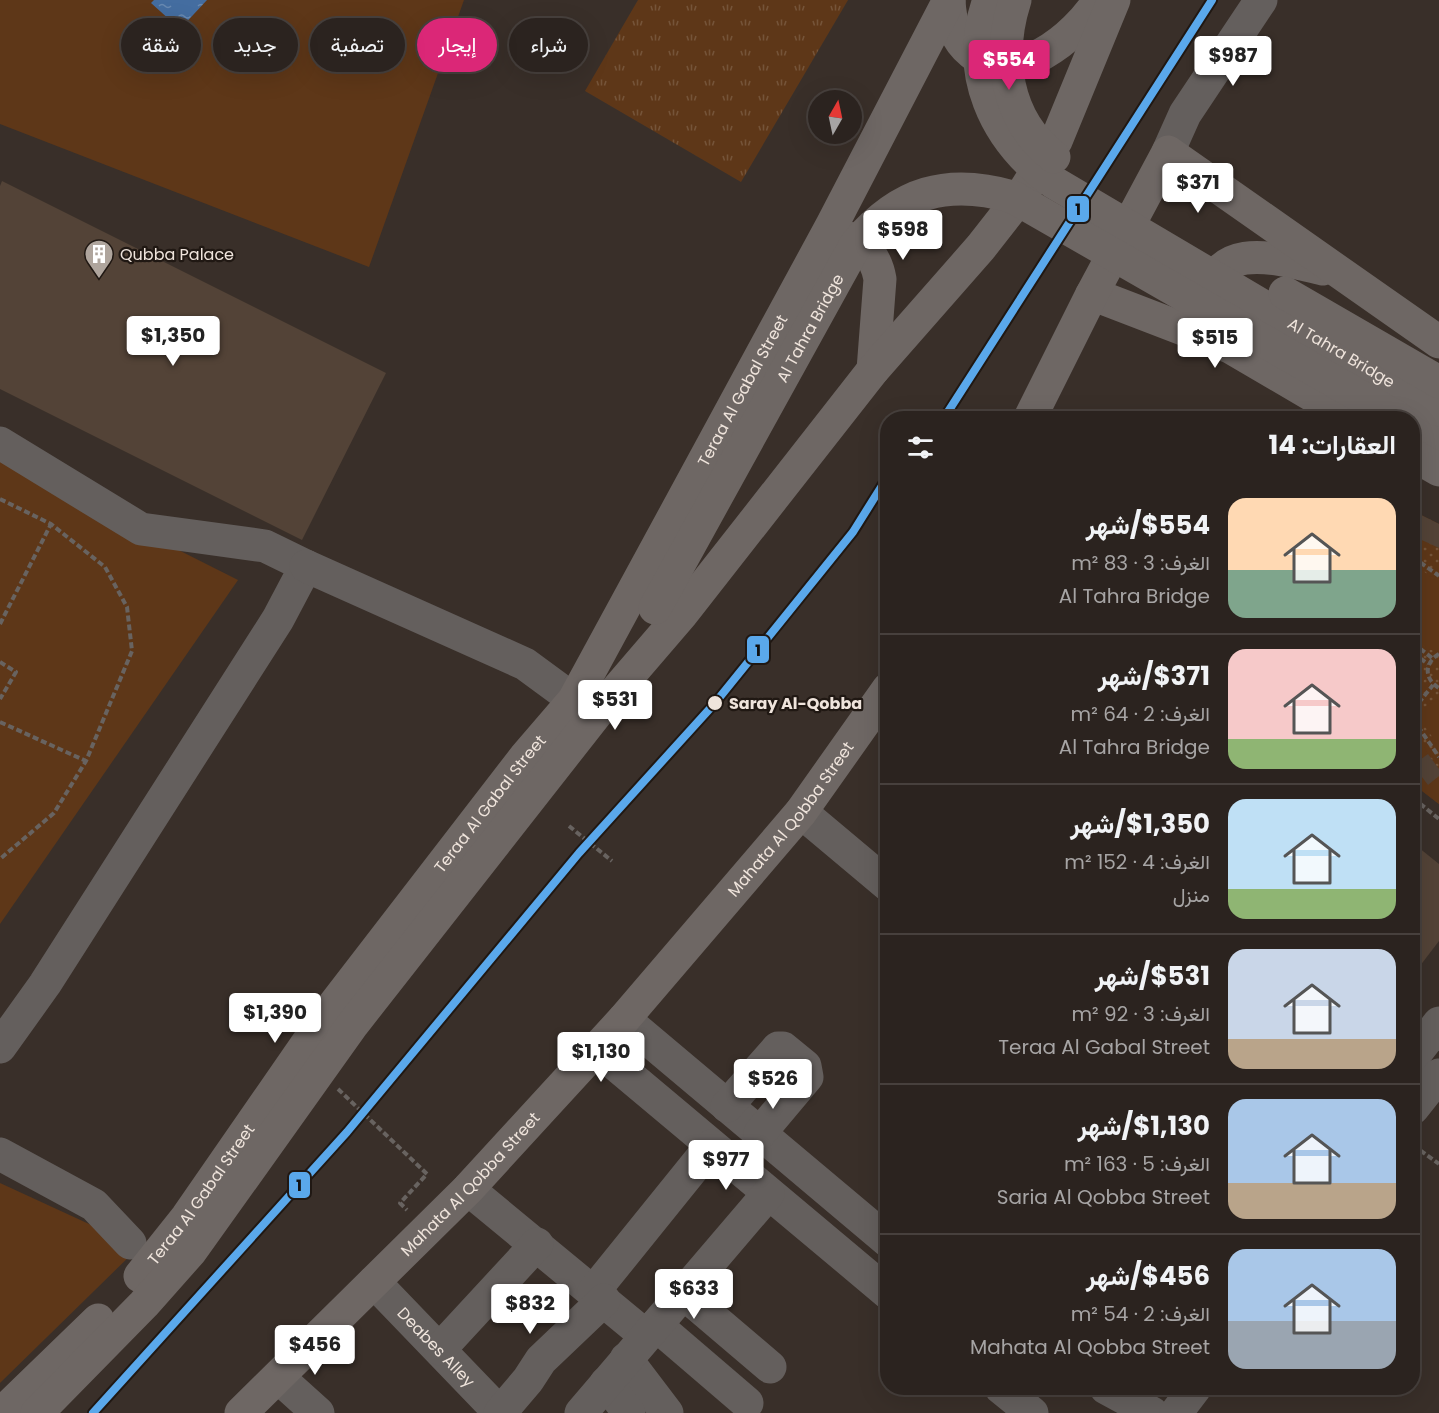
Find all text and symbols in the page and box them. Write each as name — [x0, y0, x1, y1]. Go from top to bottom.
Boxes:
chip: شقة — [121, 18, 201, 72]
chip: جديد — [213, 18, 298, 72]
chip: تصفية — [310, 18, 405, 72]
chip: إيجار — [417, 18, 497, 72]
chip: شراء — [509, 18, 588, 72]
pin: $987 — [1197, 36, 1269, 87]
pin: $554 — [973, 40, 1045, 91]
text: $987 — [1208, 41, 1258, 69]
text: $554 — [983, 45, 1035, 73]
north arrow — [808, 90, 862, 144]
map controls — [808, 90, 862, 144]
pin: $371 — [1162, 163, 1234, 214]
text: $371 — [1176, 168, 1220, 196]
line badge: 1 — [1066, 195, 1090, 223]
text: 1 — [1075, 198, 1081, 221]
pin: $598 — [867, 210, 939, 261]
text: $598 — [877, 215, 929, 243]
building icon: Qubba Palace — [83, 238, 115, 280]
place label: Qubba Palace — [120, 243, 234, 266]
street label: Al Tahra Bridge — [770, 269, 849, 386]
street label: Teraa Al Gabal Street — [692, 310, 793, 470]
street label: Al Tahra Bridge — [1283, 312, 1400, 393]
pin: $1,350 — [124, 316, 222, 367]
pin: $515 — [1179, 318, 1251, 369]
text: $1,350 — [141, 321, 205, 349]
text: $515 — [1192, 323, 1238, 351]
text: العقارات: 14 — [1269, 427, 1396, 463]
icon: filters — [904, 431, 937, 464]
text: $554/شهر — [1086, 507, 1210, 543]
icon: home — [1276, 522, 1348, 594]
text: الغرف: 3 · 83 m² — [1071, 549, 1210, 577]
text: Al Tahra Bridge — [1059, 582, 1210, 610]
line badge: 1 — [746, 635, 770, 664]
text: 1 — [755, 639, 761, 662]
text: $371/شهر — [1098, 658, 1210, 694]
icon: home — [1276, 673, 1348, 745]
pin: $531 — [579, 680, 651, 731]
text: $531 — [592, 685, 638, 713]
place label: Saray Al-Qobba — [729, 692, 862, 715]
marker: Saray Al-Qobba — [706, 694, 724, 712]
text: الغرف: 2 · 64 m² — [1071, 700, 1210, 728]
street label: Teraa Al Gabal Street — [428, 729, 551, 877]
text: Al Tahra Bridge — [1059, 733, 1210, 761]
street label: Mahata Al Qobba Street — [722, 737, 859, 902]
text: $1,350/شهر — [1070, 806, 1210, 842]
icon: home — [1276, 823, 1348, 895]
text: الغرف: 4 · 152 m² — [1064, 848, 1210, 876]
text: منزل — [1173, 881, 1210, 909]
text: $531/شهر — [1095, 958, 1210, 994]
icon: home — [1276, 973, 1348, 1045]
pin: $1,390 — [226, 993, 324, 1044]
text: $1,390 — [243, 998, 307, 1026]
text: الغرف: 3 · 92 m² — [1072, 1000, 1210, 1028]
pin: $1,130 — [552, 1032, 650, 1083]
text: Teraa Al Gabal Street — [998, 1033, 1210, 1061]
text: $1,130 — [571, 1037, 631, 1065]
pin: $526 — [737, 1059, 809, 1110]
text: $526 — [748, 1064, 798, 1092]
street label: Mahata Al Qobba Street — [395, 1107, 545, 1261]
text: $1,130/شهر — [1077, 1108, 1210, 1144]
street label: Teraa Al Gabal Street — [142, 1119, 260, 1270]
icon: home — [1276, 1123, 1348, 1195]
pin: $977 — [690, 1140, 762, 1191]
text: $977 — [703, 1145, 749, 1173]
text: الغرف: 5 · 163 m² — [1064, 1150, 1210, 1178]
line badge: 1 — [288, 1171, 311, 1199]
text: 1 — [296, 1174, 302, 1197]
text: Saria Al Qobba Street — [997, 1183, 1210, 1211]
text: $456/شهر — [1086, 1258, 1210, 1294]
pin: $633 — [658, 1269, 730, 1320]
icon: home — [1276, 1273, 1348, 1345]
text: $633 — [669, 1274, 719, 1302]
pin: $832 — [494, 1284, 566, 1335]
text: $832 — [505, 1289, 555, 1317]
text: الغرف: 2 · 54 m² — [1071, 1300, 1210, 1328]
street label: Deabes Alley — [392, 1302, 480, 1392]
pin: $456 — [279, 1325, 351, 1376]
text: $456 — [289, 1330, 341, 1358]
text: Mahata Al Qobba Street — [970, 1333, 1210, 1361]

